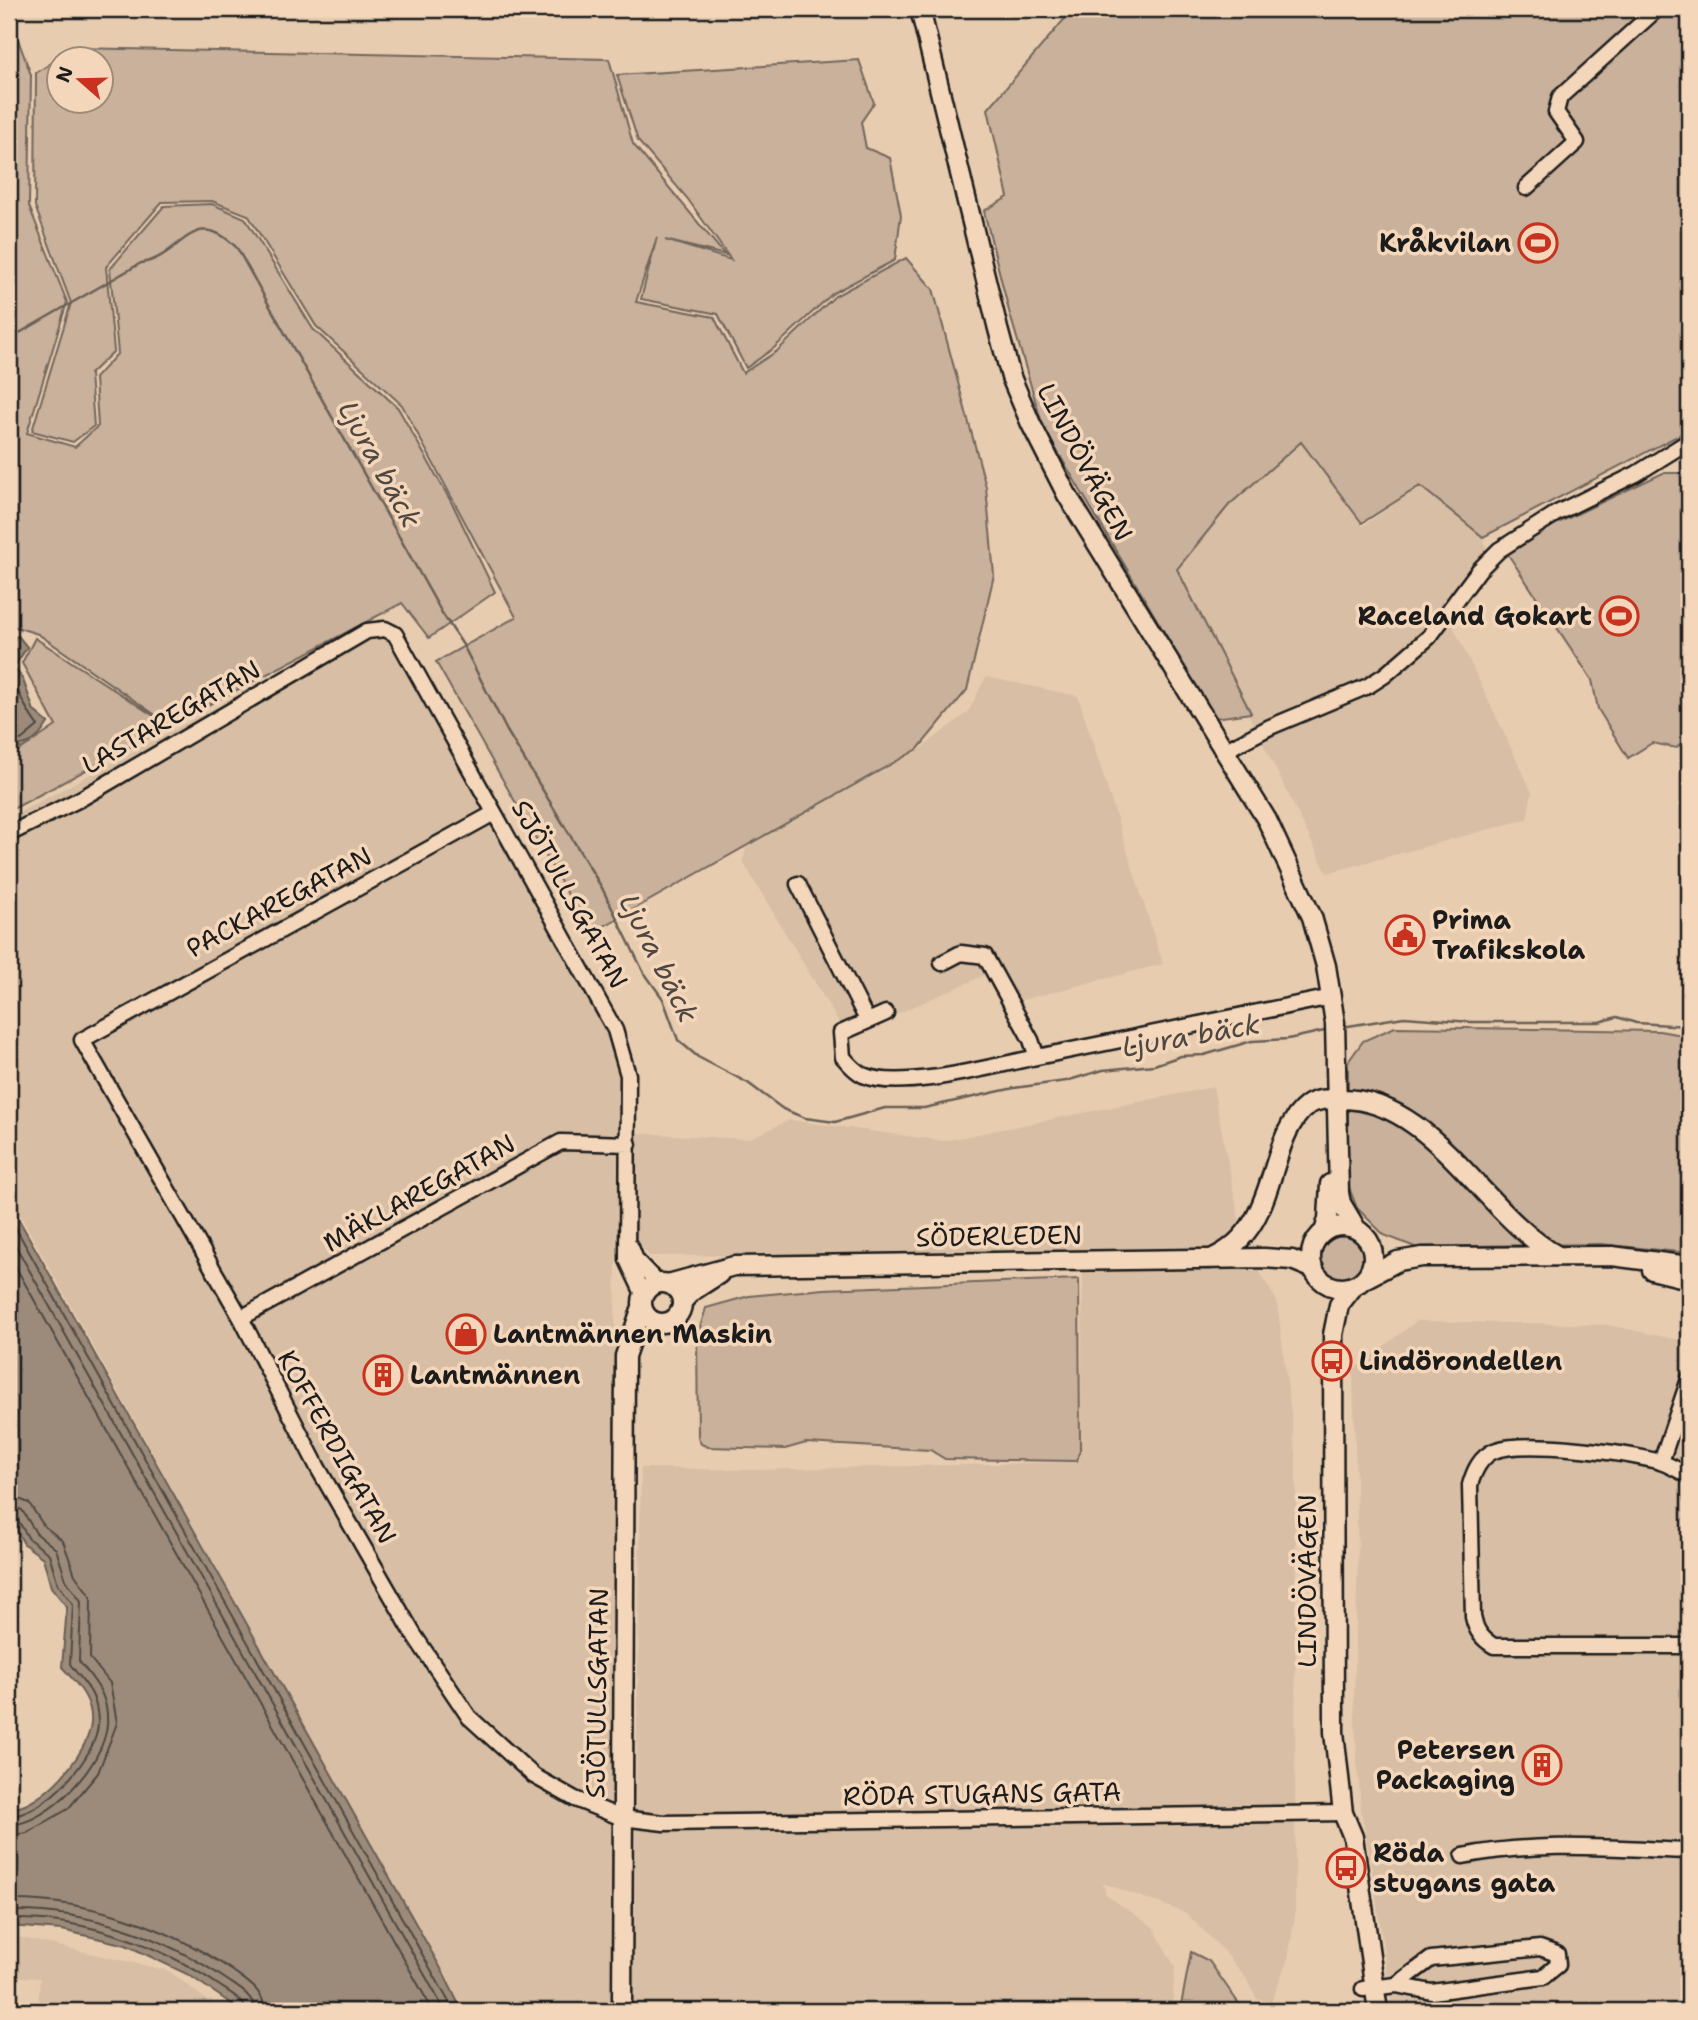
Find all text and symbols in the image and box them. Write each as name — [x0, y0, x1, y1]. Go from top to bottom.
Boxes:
north arrow — [46, 46, 116, 116]
text: N — [50, 63, 79, 86]
sports icon: Kråkvilan — [1517, 222, 1559, 264]
place label: Kråkvilan — [1379, 225, 1511, 260]
street label: LINDÖVÄGEN — [1029, 377, 1142, 547]
water label: Ljura bäck — [329, 394, 431, 534]
sports icon: Raceland Gokart — [1598, 595, 1640, 637]
place label: Raceland Gokart — [1357, 598, 1592, 633]
street label: LASTAREGATAN — [75, 651, 266, 782]
street label: SJÖTULLSGATAN — [504, 793, 637, 994]
street label: PACKAREGATAN — [180, 838, 378, 965]
water label: Ljura bäck — [610, 887, 708, 1029]
place label: Prima Trafikskola — [1432, 902, 1585, 967]
public building icon: Prima Trafikskola — [1384, 914, 1426, 956]
water label: Ljura bäck — [1119, 1004, 1263, 1066]
street label: MÄKLAREGATAN — [317, 1125, 521, 1260]
street label: SÖDERLEDEN — [915, 1217, 1082, 1254]
shop icon: Lantmännen Maskin — [445, 1313, 487, 1355]
place label: Lantmännen Maskin — [493, 1316, 772, 1351]
bus stop icon: Lindörondellen — [1311, 1340, 1353, 1382]
place label: Lindörondellen — [1359, 1343, 1562, 1378]
street label: KOFFERDIGATAN — [270, 1344, 405, 1550]
building icon: Lantmännen — [362, 1354, 404, 1396]
place label: Lantmännen — [410, 1357, 580, 1392]
street label: LINDÖVÄGEN — [1289, 1494, 1324, 1668]
street label: SJÖTULLSGATAN — [577, 1587, 616, 1799]
place label: Petersen Packaging — [1376, 1732, 1515, 1797]
building icon: Petersen Packaging — [1521, 1744, 1563, 1786]
street label: RÖDA STUGANS GATA — [842, 1774, 1122, 1813]
place label: Röda stugans gata — [1373, 1835, 1555, 1900]
bus stop icon: Röda stugans gata — [1325, 1847, 1367, 1889]

